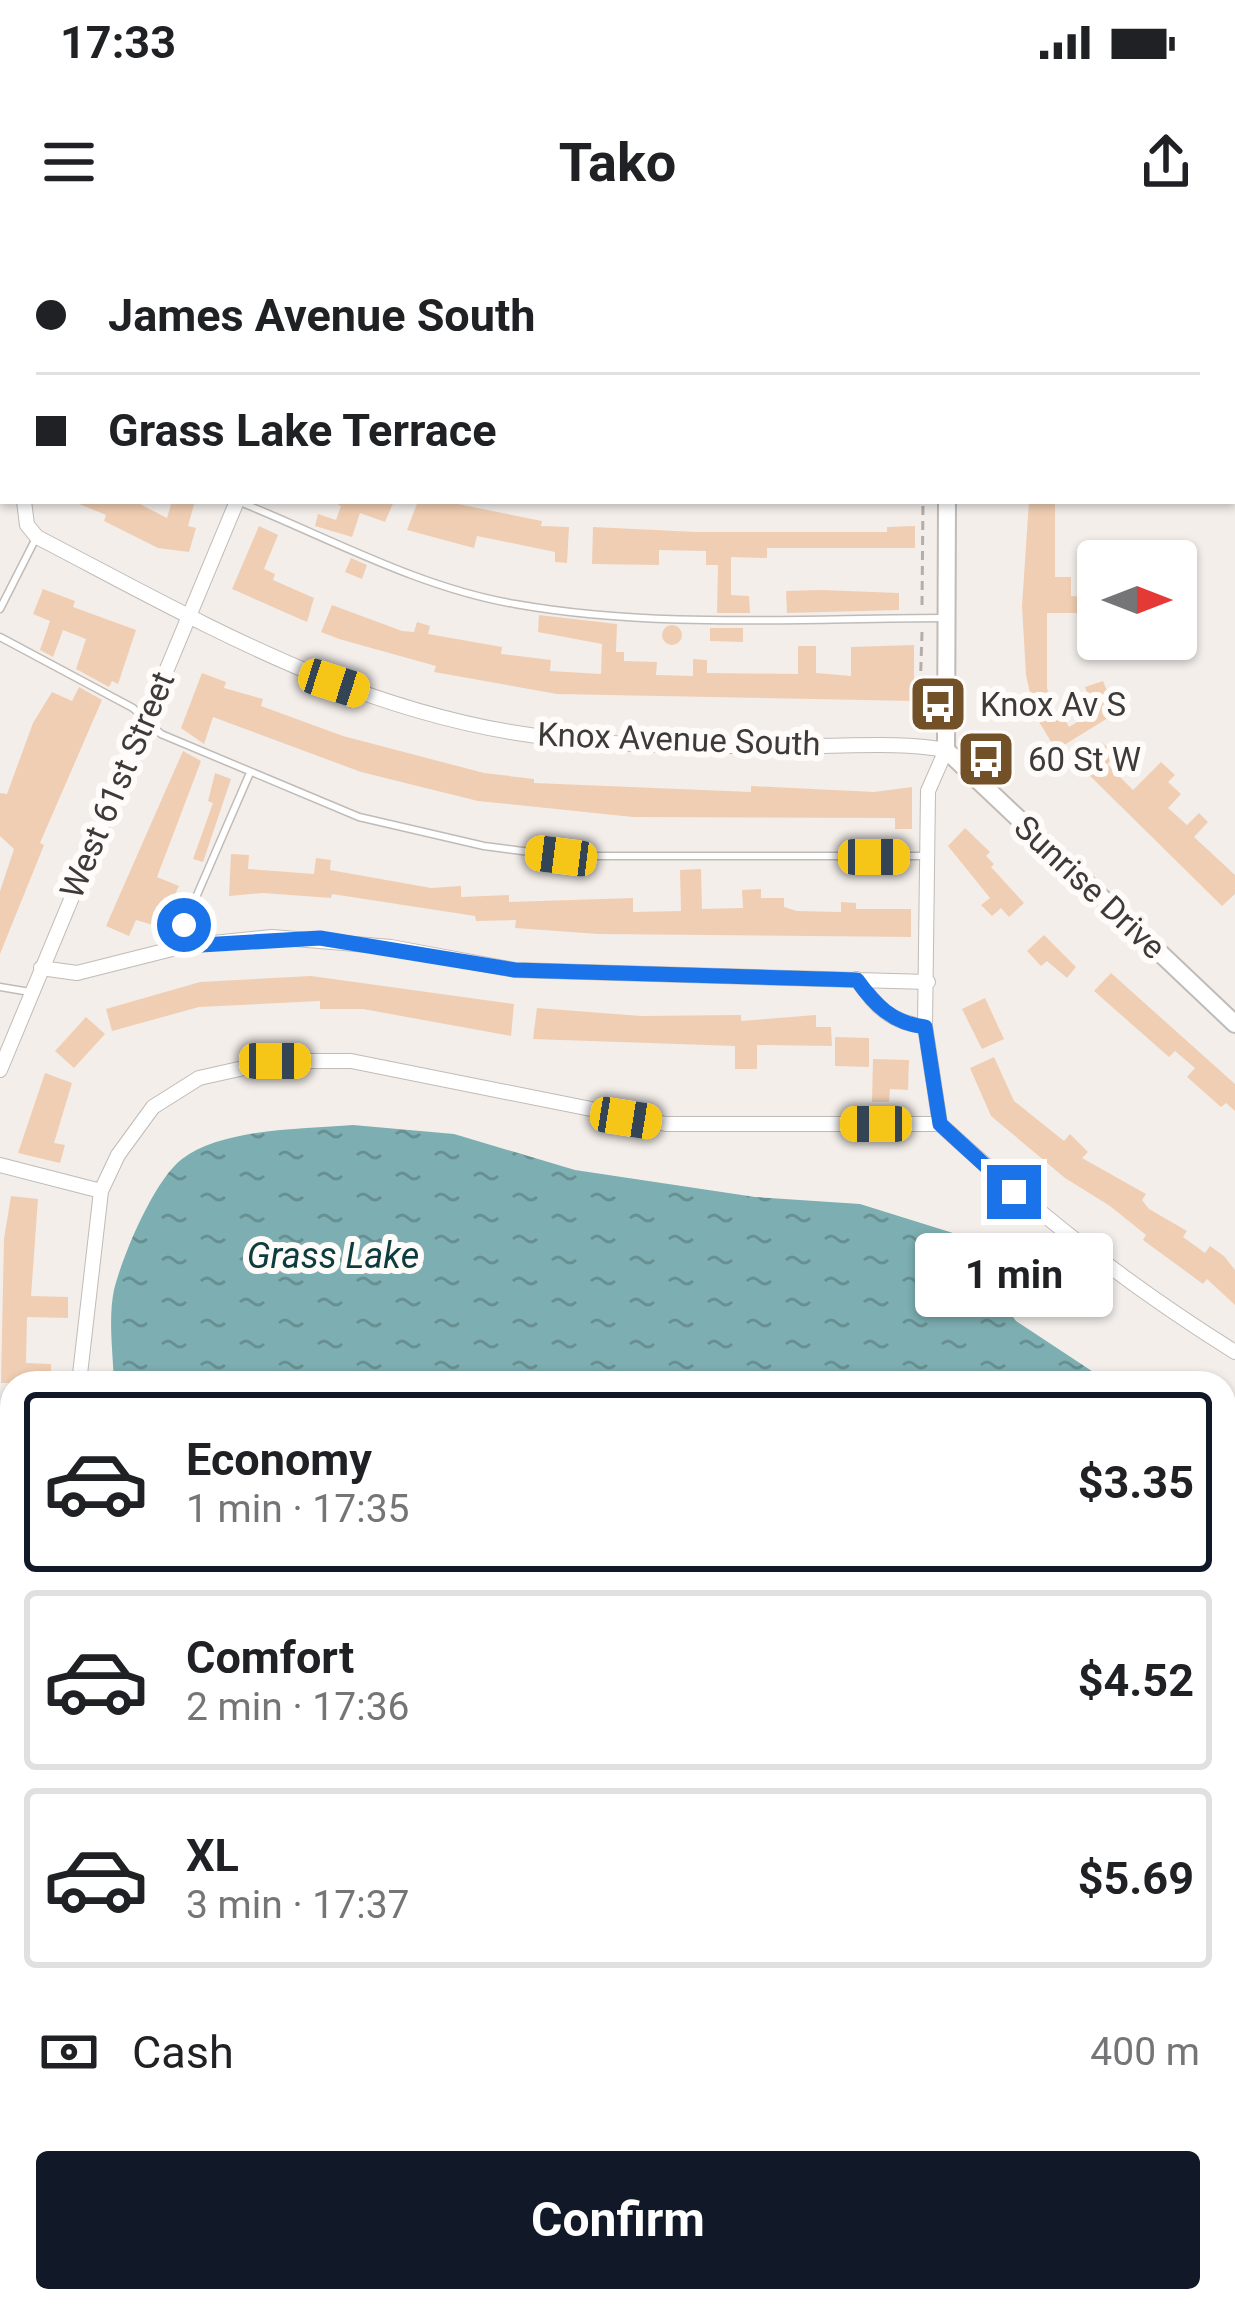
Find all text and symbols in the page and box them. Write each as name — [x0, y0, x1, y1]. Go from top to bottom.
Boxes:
text: 17:33 — [60, 16, 176, 69]
icon: menu — [36, 129, 102, 195]
icon: share — [1133, 129, 1199, 195]
text: Tako — [559, 131, 676, 194]
text: James Avenue South — [108, 289, 535, 342]
text: Grass Lake Terrace — [108, 404, 496, 457]
north arrow — [1077, 540, 1197, 660]
map controls — [1077, 540, 1197, 660]
car — [294, 655, 374, 711]
street label: West 61st Street — [52, 666, 182, 904]
bus stop icon: Knox Av S — [907, 673, 969, 735]
place label: Knox Av S — [980, 685, 1126, 724]
street label: Knox Avenue South — [537, 715, 821, 763]
bus stop icon: 60 St W — [955, 728, 1017, 790]
place label: 60 St W — [1028, 740, 1141, 779]
street label: Sunrise Drive — [1006, 807, 1174, 967]
car — [523, 834, 599, 878]
car — [838, 839, 910, 875]
route start — [157, 898, 211, 952]
car — [239, 1043, 311, 1079]
car — [588, 1095, 664, 1141]
car — [840, 1106, 912, 1142]
route end — [987, 1165, 1041, 1219]
callout: 1 min — [915, 1234, 1113, 1318]
water label: Grass Lake — [247, 1235, 419, 1277]
text: 1 min — [965, 1252, 1063, 1298]
icon: car — [42, 1428, 150, 1536]
text: Economy — [186, 1433, 372, 1486]
text: $3.35 — [1078, 1456, 1194, 1509]
text: 1 min · 17:35 — [186, 1486, 409, 1532]
icon: car — [42, 1626, 150, 1734]
text: Comfort — [186, 1631, 354, 1684]
text: $4.52 — [1078, 1654, 1194, 1707]
text: 2 min · 17:36 — [186, 1684, 409, 1730]
icon: car — [42, 1824, 150, 1932]
text: XL — [186, 1829, 239, 1882]
text: $5.69 — [1078, 1852, 1194, 1905]
text: 3 min · 17:37 — [186, 1882, 409, 1928]
icon: cash — [36, 2019, 102, 2085]
text: Cash — [132, 2026, 234, 2079]
text: 400 m — [1090, 2029, 1200, 2075]
button: Confirm — [36, 2151, 1200, 2289]

